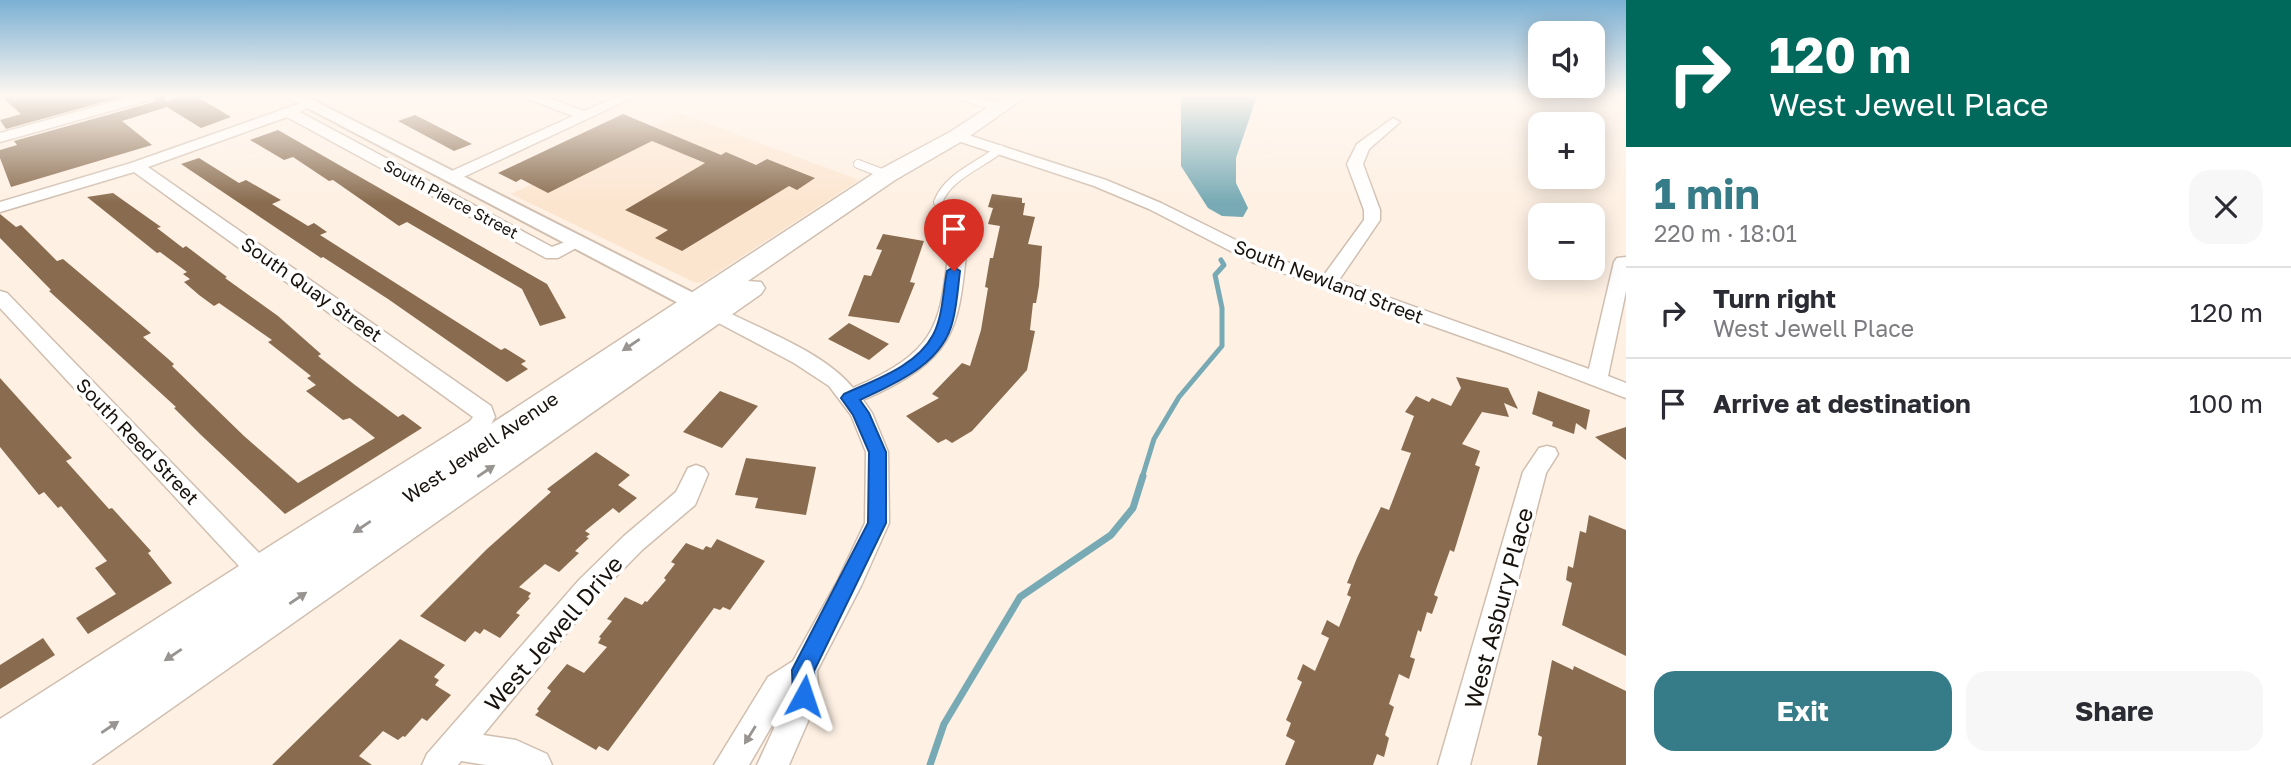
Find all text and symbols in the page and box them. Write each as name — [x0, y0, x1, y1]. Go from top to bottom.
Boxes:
map controls — [1528, 21, 1605, 280]
button: sound — [1528, 21, 1605, 98]
text: 120 m — [1769, 25, 1911, 84]
icon: right — [1654, 28, 1745, 119]
text: West Jewell Place — [1769, 85, 2049, 123]
button: + — [1528, 112, 1605, 189]
street label: South Pierce Street — [380, 155, 522, 243]
text: 1 min — [1654, 168, 1760, 218]
button: close — [2189, 170, 2263, 244]
pin — [924, 199, 984, 271]
button: − — [1528, 203, 1605, 280]
icon: arrive — [935, 210, 973, 248]
text: 220 m · 18:01 — [1654, 219, 1797, 247]
street label: South Quay Street — [237, 232, 387, 346]
street label: South Newland Street — [1231, 234, 1427, 328]
text: Turn right — [1713, 283, 1836, 314]
icon: right — [1654, 294, 1692, 332]
text: 120 m — [2190, 297, 2263, 328]
text: West Jewell Place — [1713, 314, 1914, 342]
one-way arrow — [622, 338, 641, 351]
street label: South Reed Street — [72, 373, 204, 509]
icon: arrive — [1654, 385, 1692, 423]
street label: West Jewell Avenue — [398, 386, 562, 508]
text: Arrive at destination — [1713, 388, 1971, 419]
text: 100 m — [2189, 388, 2263, 419]
one-way arrow — [477, 464, 495, 478]
street label: West Asbury Place — [1458, 505, 1538, 711]
one-way arrow — [352, 520, 371, 533]
street label: West Jewell Drive — [478, 550, 628, 716]
one-way arrow — [288, 592, 308, 605]
one-way arrow — [163, 648, 183, 661]
position arrow — [767, 659, 841, 733]
button: Exit — [1654, 671, 1952, 751]
button: Share — [1966, 671, 2263, 751]
one-way arrow — [100, 720, 120, 733]
one-way arrow — [744, 725, 757, 745]

